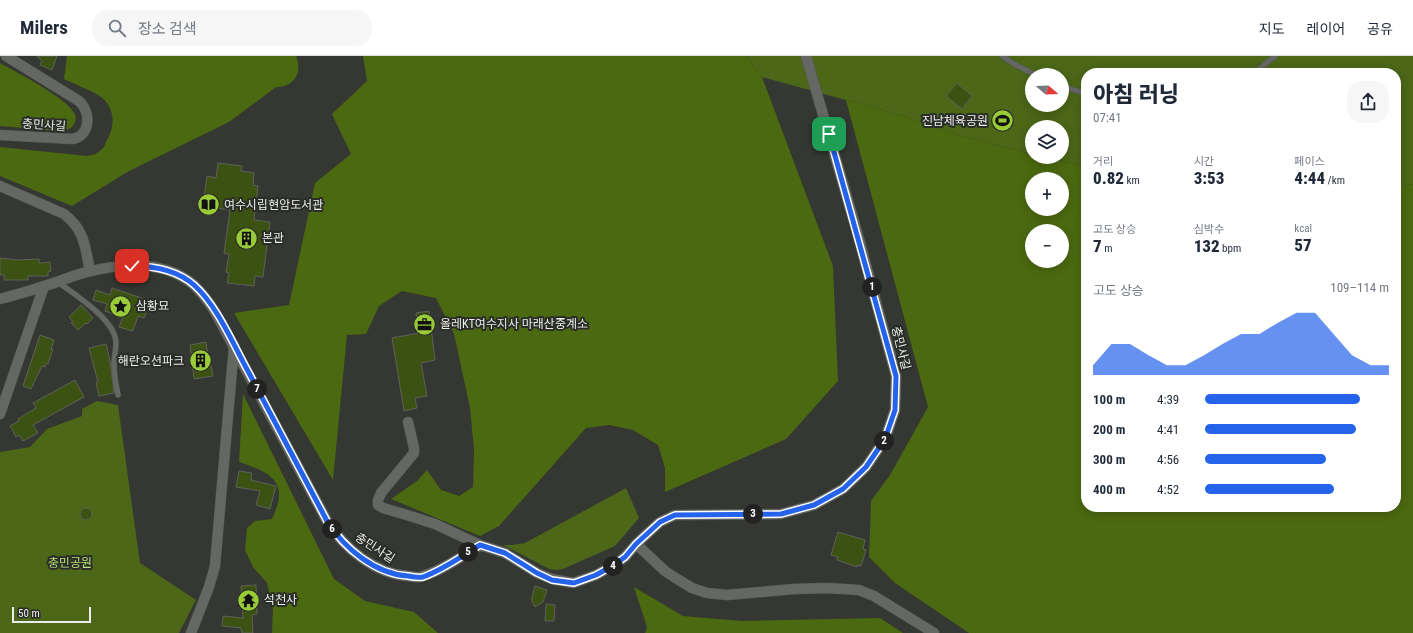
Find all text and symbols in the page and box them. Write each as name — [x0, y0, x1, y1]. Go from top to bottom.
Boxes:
search box — [92, 10, 372, 46]
text: Milers — [20, 16, 68, 39]
icon: search — [106, 17, 128, 39]
text: 장소 검색 — [138, 20, 197, 38]
text: 지도 — [1259, 21, 1285, 37]
text: 레이어 — [1307, 21, 1345, 37]
text: 공유 — [1367, 21, 1393, 37]
north arrow — [1025, 68, 1069, 112]
map controls — [1025, 68, 1069, 268]
button: share — [1347, 81, 1389, 123]
text: 아침 러닝 — [1093, 82, 1179, 107]
sports icon: 진남체육공원 — [990, 108, 1016, 134]
text: 07:41 — [1093, 110, 1122, 125]
place label: 진남체육공원 — [922, 114, 988, 128]
street label: 충민사길 — [21, 116, 67, 134]
pin — [812, 117, 846, 151]
button: layers — [1025, 120, 1069, 164]
icon: arrive — [818, 123, 840, 145]
text: 거리 — [1093, 155, 1113, 168]
text: 시간 — [1194, 155, 1214, 168]
text: 페이스 — [1294, 155, 1325, 168]
text: 0.82 — [1093, 168, 1124, 188]
text: 3:53 — [1194, 168, 1224, 188]
text: 4:44 — [1294, 168, 1325, 188]
button: + — [1025, 172, 1069, 216]
text: km — [1124, 174, 1140, 187]
text: /km — [1325, 174, 1345, 187]
library icon: 여수시립현암도서관 — [195, 192, 221, 218]
place label: 여수시립현암도서관 — [224, 198, 323, 212]
text: kcal — [1294, 222, 1312, 235]
text: 고도 상승 — [1093, 223, 1136, 236]
text: 심박수 — [1194, 223, 1224, 236]
button: − — [1025, 224, 1069, 268]
building icon: 본관 — [234, 225, 260, 251]
place label: 본관 — [262, 231, 284, 245]
text: 57 — [1294, 235, 1312, 255]
text: 7 — [1093, 236, 1102, 256]
text: 132 — [1194, 236, 1220, 256]
text: m — [1102, 242, 1112, 255]
text: bpm — [1220, 242, 1241, 255]
pin — [115, 249, 149, 283]
icon: check — [121, 255, 143, 277]
pin: 1 — [862, 277, 882, 297]
text: 1 — [869, 280, 875, 293]
text: 109–114 m — [1330, 280, 1389, 295]
text: 고도 상승 — [1093, 283, 1144, 298]
place icon: 삼황묘 — [108, 293, 134, 319]
place label: 삼황묘 — [136, 299, 169, 313]
office icon: 올레KT여수지사 마래산중계소 — [411, 311, 437, 337]
place label: 올레KT여수지사 마래산중계소 — [440, 317, 588, 331]
street label: 충민사길 — [889, 325, 913, 371]
building icon: 해란오션파크 — [187, 348, 213, 374]
place label: 해란오션파크 — [118, 354, 184, 368]
pin: 7 — [247, 379, 267, 399]
text: 7 — [254, 382, 260, 395]
text: 100 m — [1093, 392, 1125, 407]
text: 4:39 — [1157, 392, 1179, 407]
text: 200 m — [1093, 422, 1125, 437]
text: 4:41 — [1157, 422, 1179, 437]
pin: 2 — [874, 431, 894, 451]
text: 2 — [881, 434, 887, 447]
text: 300 m — [1093, 452, 1125, 467]
text: 4:56 — [1157, 452, 1179, 467]
text: 400 m — [1093, 482, 1125, 497]
text: 4:52 — [1157, 482, 1179, 497]
pin: 3 — [743, 504, 763, 524]
text: 3 — [750, 507, 756, 520]
pin: 6 — [322, 519, 342, 539]
text: 6 — [329, 522, 335, 535]
street label: 충민사길 — [353, 530, 397, 566]
pin: 5 — [458, 542, 478, 562]
text: 5 — [465, 545, 471, 558]
park label: 충민공원 — [48, 556, 92, 570]
pin: 4 — [603, 556, 623, 576]
text: 4 — [610, 559, 616, 572]
temple icon: 석천사 — [236, 587, 262, 613]
place label: 석천사 — [264, 593, 297, 607]
scale bar — [12, 605, 91, 624]
text: 50 m — [18, 607, 40, 620]

